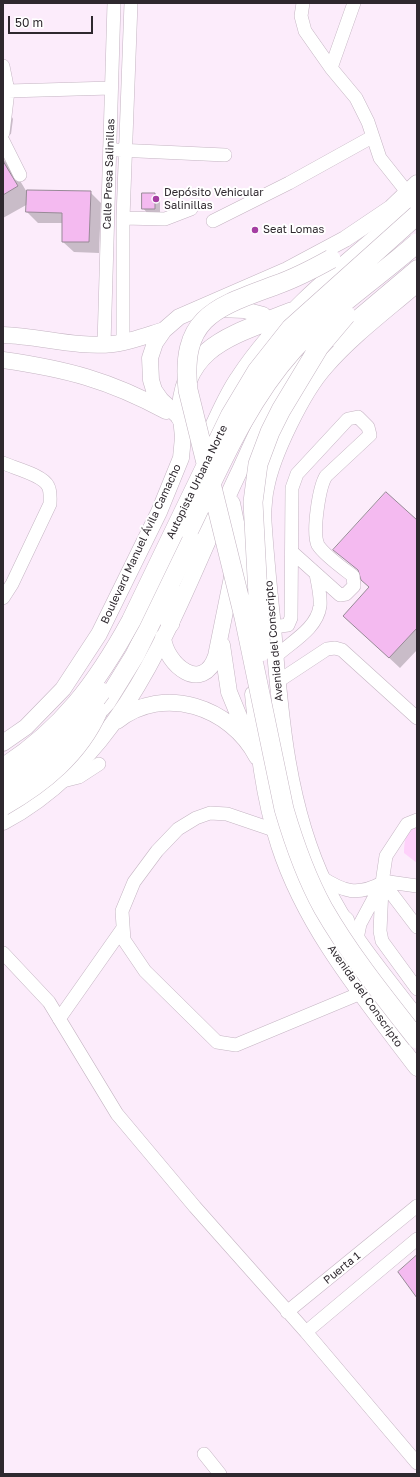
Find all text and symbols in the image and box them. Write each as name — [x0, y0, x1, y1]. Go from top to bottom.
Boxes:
scale bar — [10, 8, 95, 34]
text: 50 m — [15, 15, 43, 30]
street label: Calle Presa Salinillas — [100, 118, 118, 230]
place label: Depósito Vehicular Salinillas — [164, 186, 263, 212]
marker: Depósito Vehicular Salinillas — [151, 194, 161, 204]
place label: Seat Lomas — [263, 223, 324, 237]
marker: Seat Lomas — [250, 225, 260, 235]
street label: Autopista Urbana Norte — [164, 423, 230, 541]
street label: Boulevard Manuel Ávila Camacho — [98, 462, 184, 626]
street label: Avenida del Conscripto — [262, 580, 286, 702]
street label: Avenida del Conscripto — [325, 942, 405, 1050]
street label: Puerta 1 — [321, 1249, 363, 1287]

